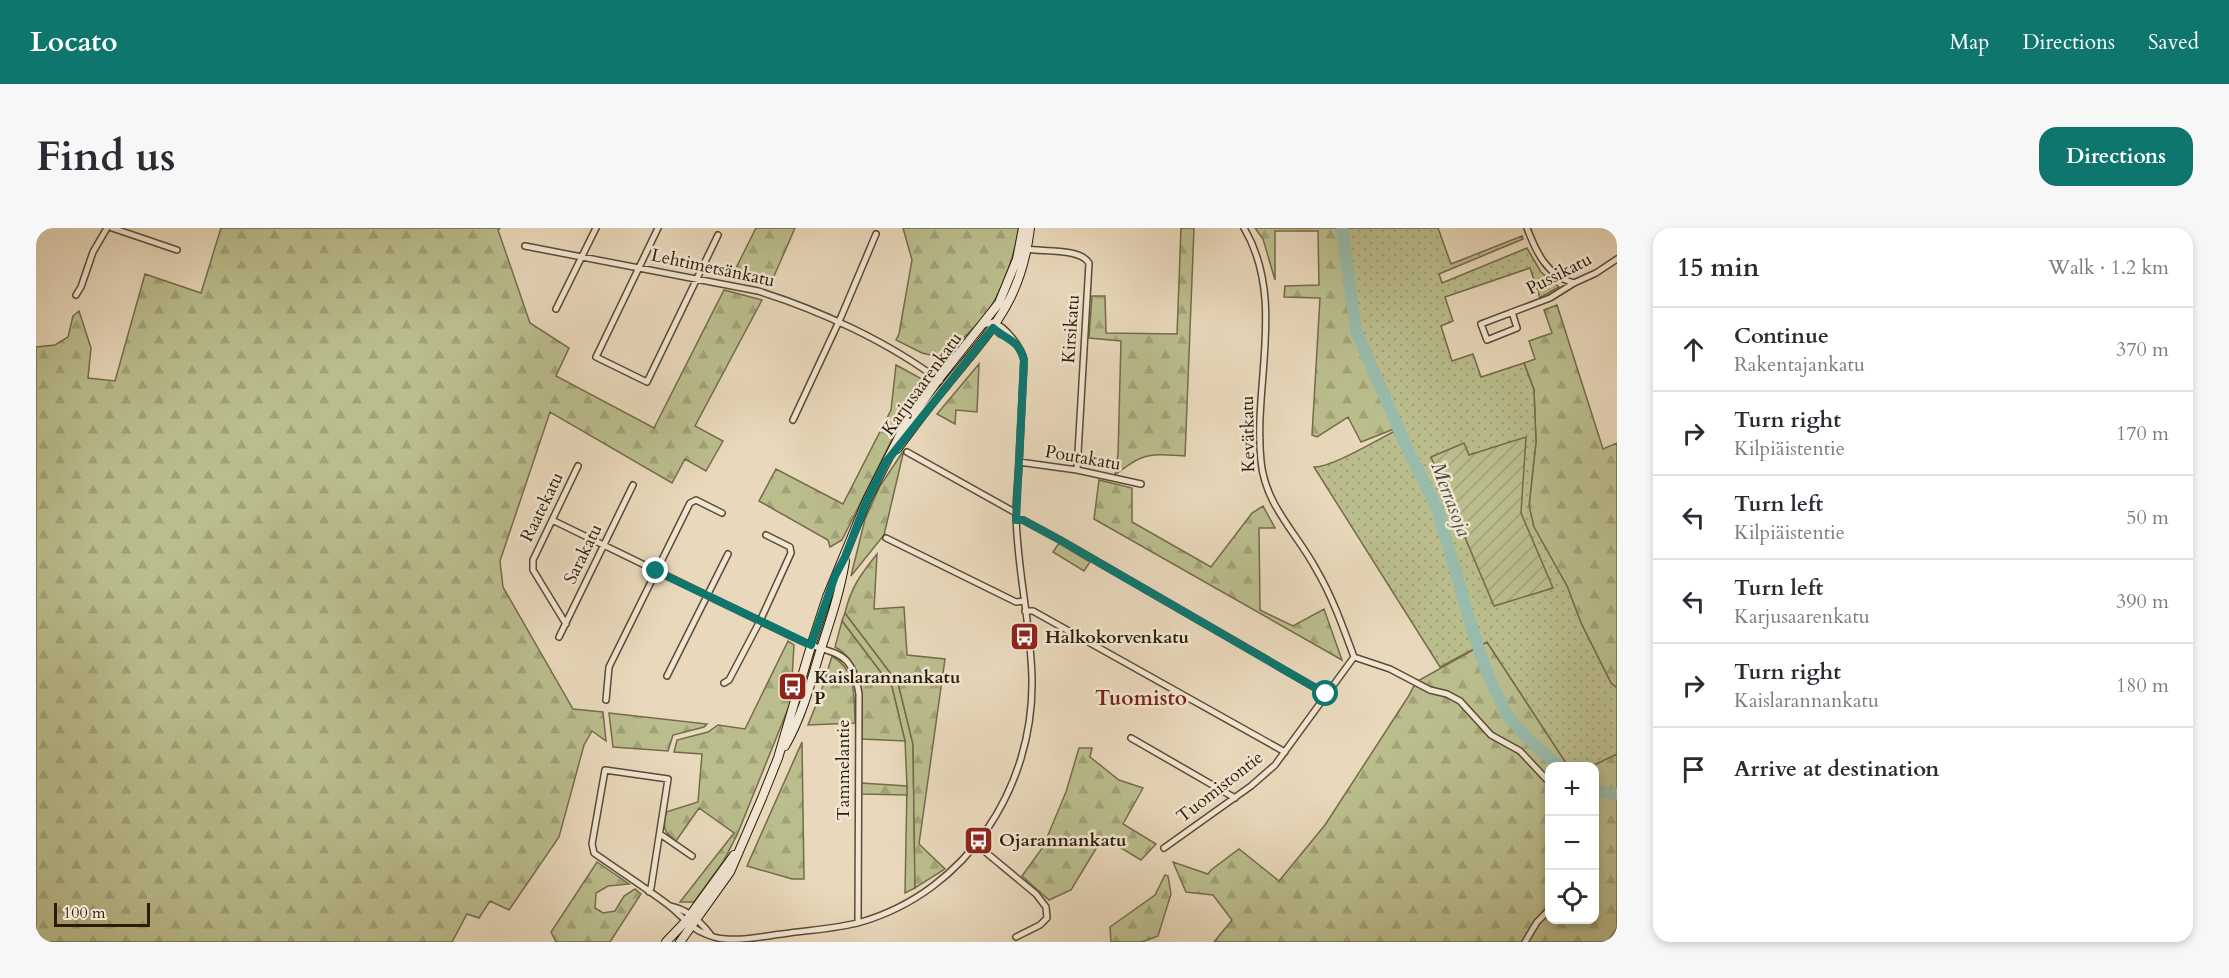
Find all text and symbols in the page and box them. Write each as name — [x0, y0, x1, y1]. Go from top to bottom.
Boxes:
text: Locato — [30, 23, 118, 61]
text: Map — [1949, 28, 1989, 57]
text: Directions — [2022, 28, 2115, 57]
text: Saved — [2148, 28, 2199, 57]
button: Directions — [2039, 127, 2193, 186]
text: Find us — [36, 128, 176, 185]
street label: Lehtimetsänkatu — [649, 243, 777, 293]
street label: Pussikatu — [1522, 247, 1596, 301]
text: 15 min — [1677, 250, 1760, 285]
text: Walk · 1.2 km — [2048, 254, 2169, 281]
street label: Kirsikatu — [1056, 294, 1086, 364]
text: Continue — [1734, 321, 1829, 351]
street label: Karjusaarenkatu — [876, 327, 968, 441]
icon: ahead — [1677, 333, 1710, 366]
text: 370 m — [2116, 336, 2169, 363]
text: Rakentajankatu — [1734, 351, 1865, 378]
street label: Kevätkatu — [1235, 395, 1261, 473]
text: Turn right — [1734, 405, 1841, 435]
icon: right — [1677, 417, 1710, 450]
text: 170 m — [2116, 420, 2169, 447]
text: Kilpiäistentie — [1734, 435, 1845, 462]
street label: Poutakatu — [1043, 439, 1123, 477]
water label: Merrasoja — [1424, 458, 1478, 540]
street label: Raatekatu — [514, 468, 570, 546]
text: Turn left — [1734, 489, 1823, 519]
icon: left — [1677, 501, 1710, 534]
text: 50 m — [2126, 504, 2169, 531]
text: Kilpiäistentie — [1734, 519, 1845, 546]
street label: Sarakatu — [558, 520, 608, 588]
route end — [642, 557, 668, 583]
text: Turn left — [1734, 573, 1823, 603]
icon: left — [1677, 585, 1710, 618]
text: 390 m — [2116, 588, 2169, 615]
text: Karjusaarenkatu — [1734, 603, 1870, 630]
bus stop icon: Halkokorvenkatu — [1008, 621, 1040, 653]
place label: Halkokorvenkatu — [1045, 625, 1190, 650]
text: Turn right — [1734, 657, 1841, 687]
place label: Kaislarannankatu P — [814, 665, 961, 711]
icon: right — [1677, 669, 1710, 702]
bus stop icon: Kaislarannankatu P — [777, 671, 809, 703]
text: 180 m — [2116, 672, 2169, 699]
route start — [1312, 680, 1338, 706]
district label: Tuomisto — [1095, 684, 1187, 713]
text: Kaislarannankatu — [1734, 687, 1879, 714]
street label: Tammelantie — [831, 719, 856, 821]
street label: Tuomistontie — [1171, 745, 1269, 829]
icon: arrive — [1677, 753, 1710, 786]
text: Arrive at destination — [1734, 754, 1939, 784]
map controls — [1545, 762, 1599, 924]
button: + — [1545, 762, 1599, 816]
button: − — [1545, 816, 1599, 870]
bus stop icon: Ojarannankatu — [962, 824, 994, 856]
place label: Ojarannankatu — [999, 828, 1127, 853]
button: locate — [1545, 870, 1599, 924]
scale bar — [54, 900, 150, 928]
text: 100 m — [63, 902, 105, 924]

